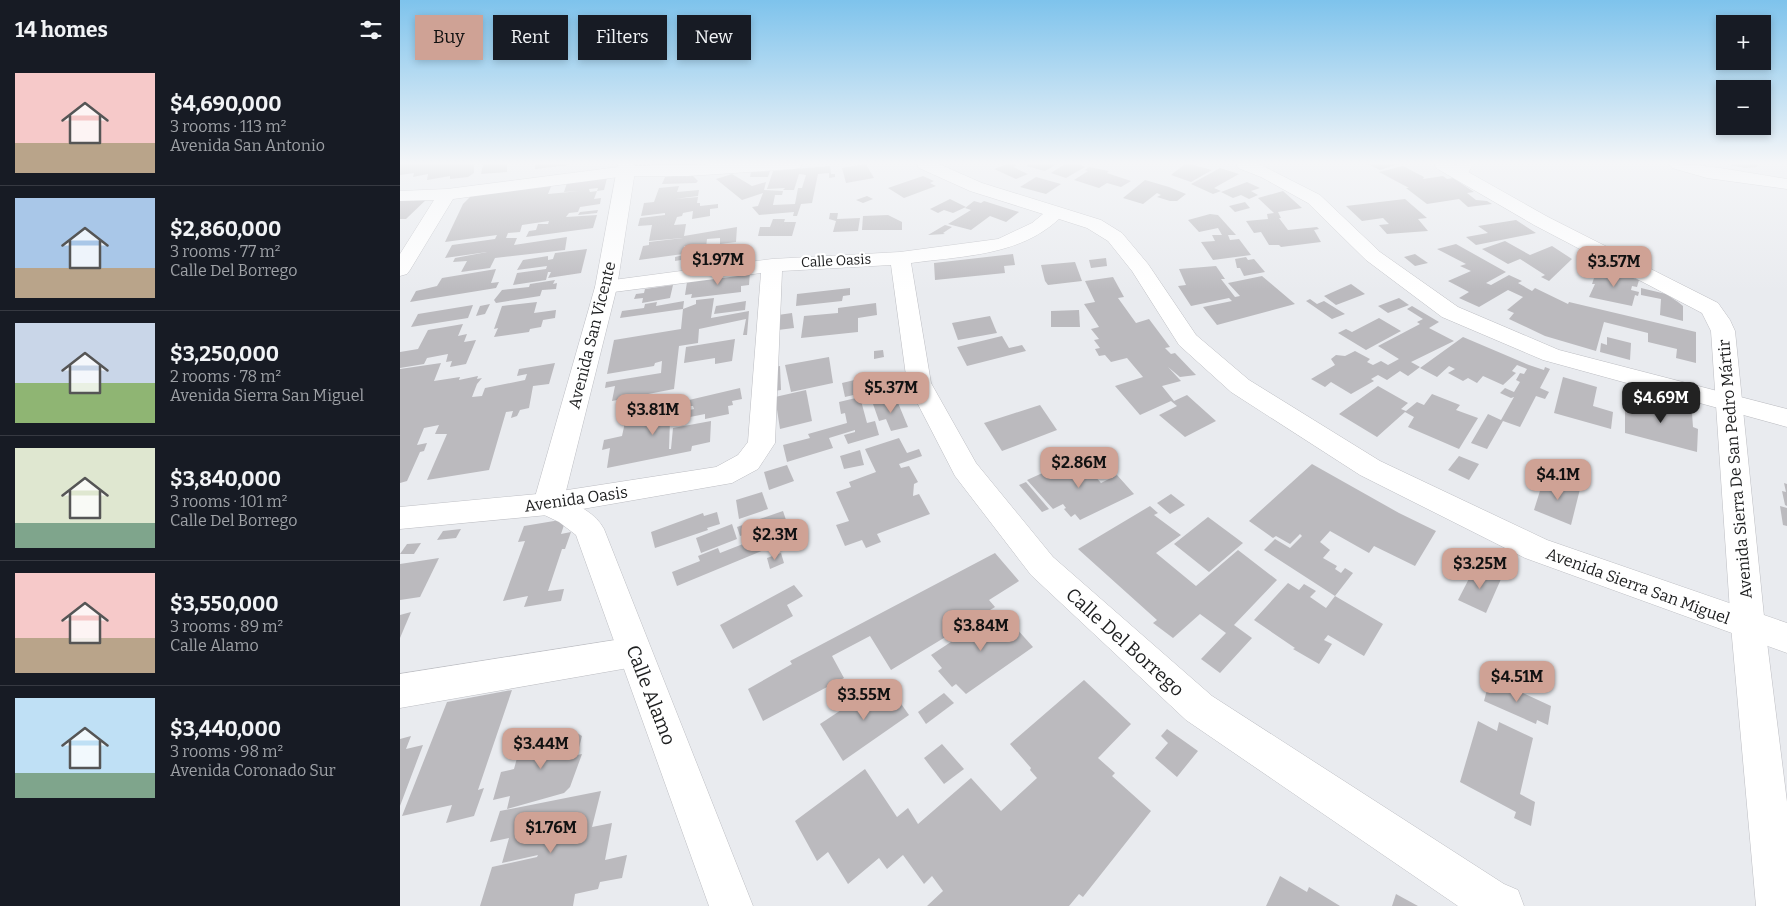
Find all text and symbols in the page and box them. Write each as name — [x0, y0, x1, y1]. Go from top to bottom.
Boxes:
chip: Buy — [415, 15, 483, 60]
chip: Rent — [493, 15, 568, 60]
chip: Filters — [578, 15, 667, 60]
chip: New — [677, 15, 751, 60]
map controls — [1716, 15, 1771, 135]
button: + — [1716, 15, 1771, 70]
icon: filters — [357, 16, 385, 44]
text: 14 homes — [15, 17, 108, 43]
button: − — [1716, 80, 1771, 135]
text: $4,690,000 — [170, 91, 282, 117]
icon: home — [55, 93, 115, 153]
text: 3 rooms · 113 m² — [170, 117, 286, 136]
text: Avenida San Antonio — [170, 136, 325, 155]
text: $2,860,000 — [170, 216, 281, 242]
icon: home — [55, 218, 115, 278]
text: 3 rooms · 77 m² — [170, 242, 280, 261]
pin: $1.97M — [677, 244, 759, 286]
pin: $3.57M — [1573, 246, 1655, 288]
text: $1.97M — [692, 250, 744, 269]
street label: Calle Oasis — [800, 251, 872, 271]
text: $3.57M — [1587, 252, 1641, 271]
street label: Avenida San Vicente — [564, 259, 620, 411]
text: Calle Del Borrego — [170, 261, 297, 280]
street label: Avenida Sierra De San Pedro Mártir — [1714, 339, 1756, 599]
text: $3,250,000 — [170, 341, 279, 367]
icon: home — [55, 343, 115, 403]
text: 2 rooms · 78 m² — [170, 367, 281, 386]
pin: $5.37M — [850, 372, 932, 414]
text: $5.37M — [864, 378, 918, 397]
pin: $4.69M — [1620, 382, 1702, 424]
text: Avenida Sierra San Miguel — [170, 386, 364, 405]
text: $4.69M — [1633, 388, 1689, 407]
pin: $3.81M — [612, 394, 694, 436]
text: $3.81M — [627, 400, 679, 419]
pin: $2.86M — [1038, 446, 1120, 489]
text: $2.86M — [1051, 453, 1107, 472]
pin: $4.1M — [1523, 458, 1593, 501]
text: $4.1M — [1536, 465, 1580, 484]
text: $3,840,000 — [170, 466, 281, 492]
icon: home — [55, 468, 115, 528]
street label: Avenida Oasis — [523, 482, 629, 516]
text: 3 rooms · 101 m² — [170, 492, 287, 511]
text: Calle Del Borrego — [170, 511, 297, 530]
pin: $2.3M — [740, 518, 810, 561]
text: $2.3M — [752, 525, 798, 544]
street label: Avenida Sierra San Miguel — [1544, 544, 1733, 628]
pin: $3.25M — [1439, 548, 1521, 590]
text: $3.25M — [1453, 554, 1507, 573]
street label: Calle Del Borrego — [1061, 583, 1189, 701]
text: $3,550,000 — [170, 591, 279, 617]
icon: home — [55, 593, 115, 653]
pin: $3.84M — [940, 610, 1022, 652]
text: $3.84M — [953, 616, 1009, 635]
text: 3 rooms · 89 m² — [170, 617, 283, 636]
text: Calle Alamo — [170, 636, 259, 655]
street label: Calle Alamo — [621, 642, 681, 748]
pin: $4.51M — [1476, 660, 1558, 703]
text: $4.51M — [1491, 667, 1543, 686]
pin: $3.55M — [823, 678, 905, 721]
text: $3.55M — [837, 685, 891, 704]
text: $3,440,000 — [170, 716, 281, 742]
icon: home — [55, 718, 115, 778]
pin: $3.44M — [500, 728, 582, 770]
text: $3.44M — [513, 734, 569, 753]
text: 3 rooms · 98 m² — [170, 742, 283, 761]
text: Avenida Coronado Sur — [170, 761, 336, 780]
pin: $1.76M — [510, 812, 592, 854]
text: $1.76M — [525, 818, 577, 837]

